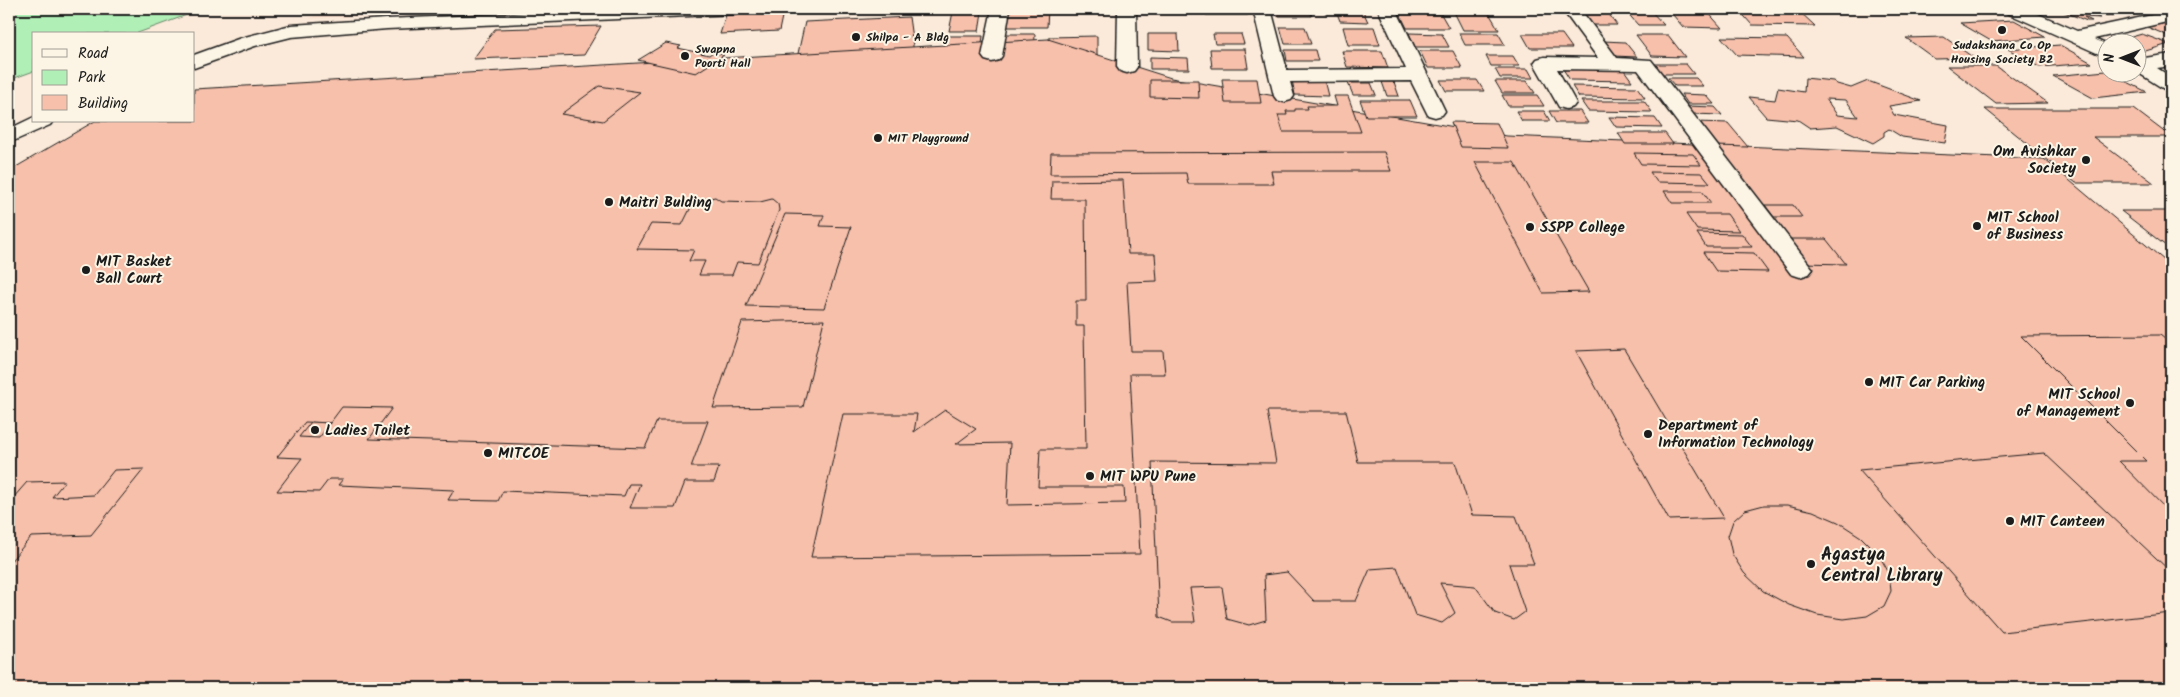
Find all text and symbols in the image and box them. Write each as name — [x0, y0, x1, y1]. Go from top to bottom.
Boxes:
marker: Sudakshana Co Op Housing Society B2 — [1996, 24, 2008, 36]
place label: Shilpa - A Bldg — [866, 28, 949, 47]
marker: Shilpa - A Bldg — [850, 31, 862, 43]
legend — [32, 32, 195, 122]
north arrow — [2098, 32, 2148, 82]
place label: Sudakshana Co Op Housing Society B2 — [1951, 36, 2053, 69]
place label: Swapna Poorti Hall — [695, 40, 751, 73]
text: Road — [78, 42, 109, 66]
marker: Swapna Poorti Hall — [679, 50, 691, 62]
text: N — [2099, 53, 2121, 62]
text: Park — [78, 66, 106, 90]
text: Building — [78, 92, 128, 116]
place label: MIT Playground — [888, 129, 969, 148]
marker: MIT Playground — [872, 132, 884, 144]
place label: Om Avishkar Society — [1993, 140, 2077, 181]
marker: Om Avishkar Society — [2080, 154, 2092, 166]
place label: Maitri Bulding — [619, 191, 712, 215]
marker: Maitri Bulding — [603, 196, 615, 208]
place label: MIT School of Business — [1987, 206, 2063, 247]
place label: SSPP College — [1540, 216, 1625, 240]
marker: MIT School of Business — [1971, 220, 1983, 232]
marker: SSPP College — [1524, 221, 1536, 233]
place label: MIT Basket Ball Court — [96, 250, 172, 291]
marker: MIT Basket Ball Court — [80, 264, 92, 276]
place label: MIT Car Parking — [1879, 371, 1985, 395]
marker: MIT Car Parking — [1863, 376, 1875, 388]
place label: MIT School of Management — [2017, 383, 2120, 424]
marker: MIT School of Management — [2124, 397, 2136, 409]
place label: Department of Information Technology — [1658, 414, 1814, 455]
place label: Ladies Toilet — [325, 419, 410, 443]
marker: Ladies Toilet — [309, 424, 321, 436]
marker: Department of Information Technology — [1642, 428, 1654, 440]
place label: MITCOE — [498, 442, 550, 466]
marker: MITCOE — [482, 447, 494, 459]
place label: MIT WPU Pune — [1100, 465, 1196, 489]
marker: MIT WPU Pune — [1084, 470, 1096, 482]
place label: MIT Canteen — [2020, 510, 2105, 534]
marker: MIT Canteen — [2004, 515, 2016, 527]
place label: Agastya Central Library — [1821, 541, 1943, 591]
marker: Agastya Central Library — [1805, 558, 1817, 570]

